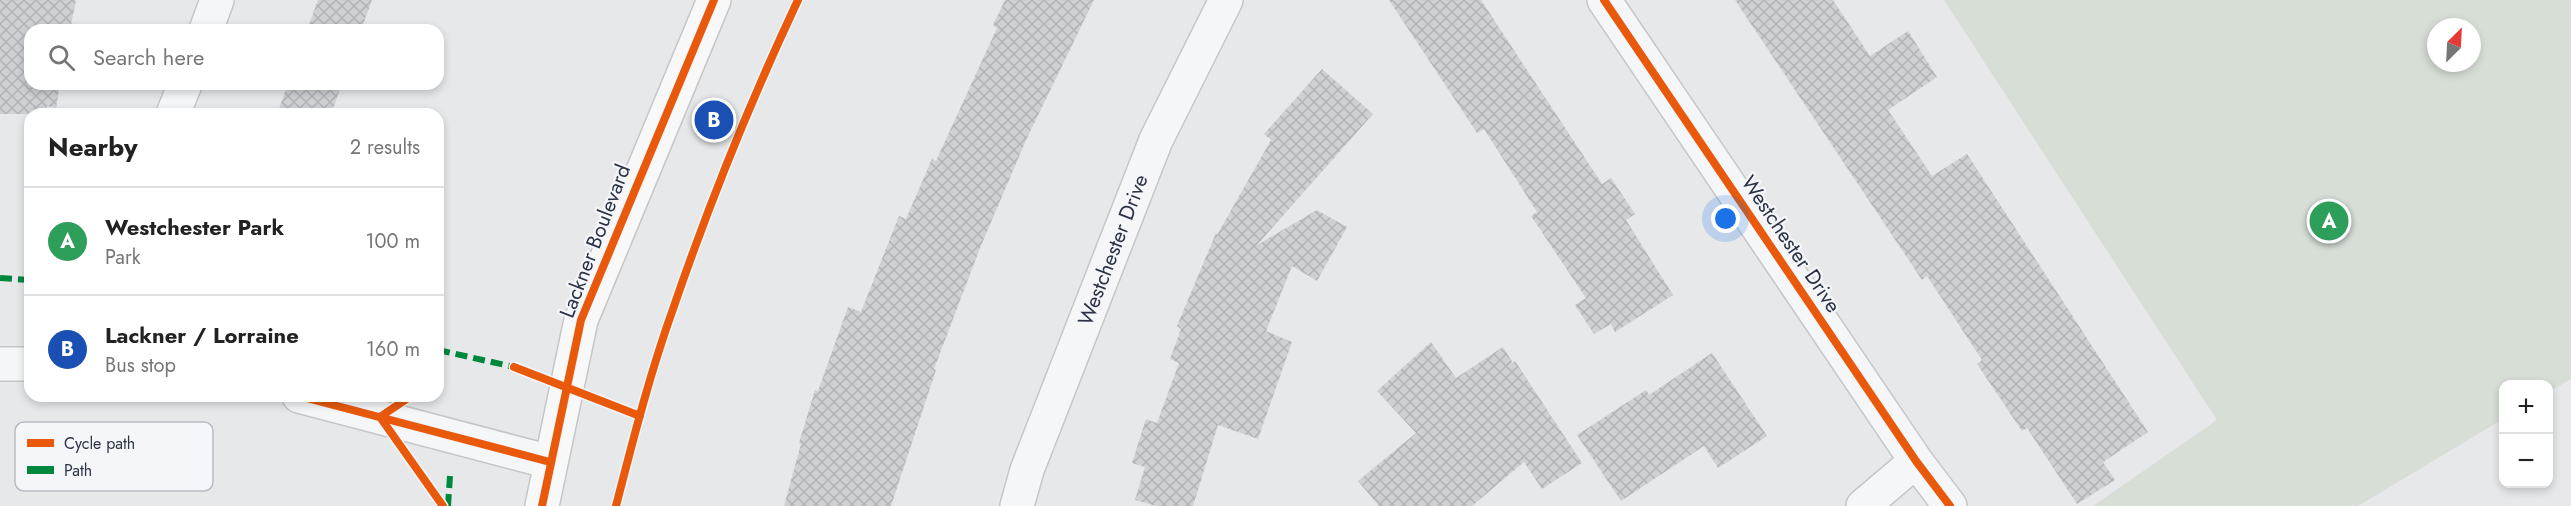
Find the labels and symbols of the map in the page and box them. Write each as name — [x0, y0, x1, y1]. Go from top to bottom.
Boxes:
north arrow — [2427, 18, 2481, 72]
pin: B — [694, 98, 734, 142]
street label: Lackner Boulevard — [552, 160, 638, 322]
street label: Westchester Drive — [1734, 169, 1848, 319]
street label: Westchester Drive — [1070, 170, 1156, 330]
pin: A — [2310, 198, 2348, 244]
your location — [1711, 204, 1740, 233]
legend — [15, 422, 213, 491]
text: Cycle path — [64, 432, 135, 455]
text: Path — [64, 459, 92, 482]

